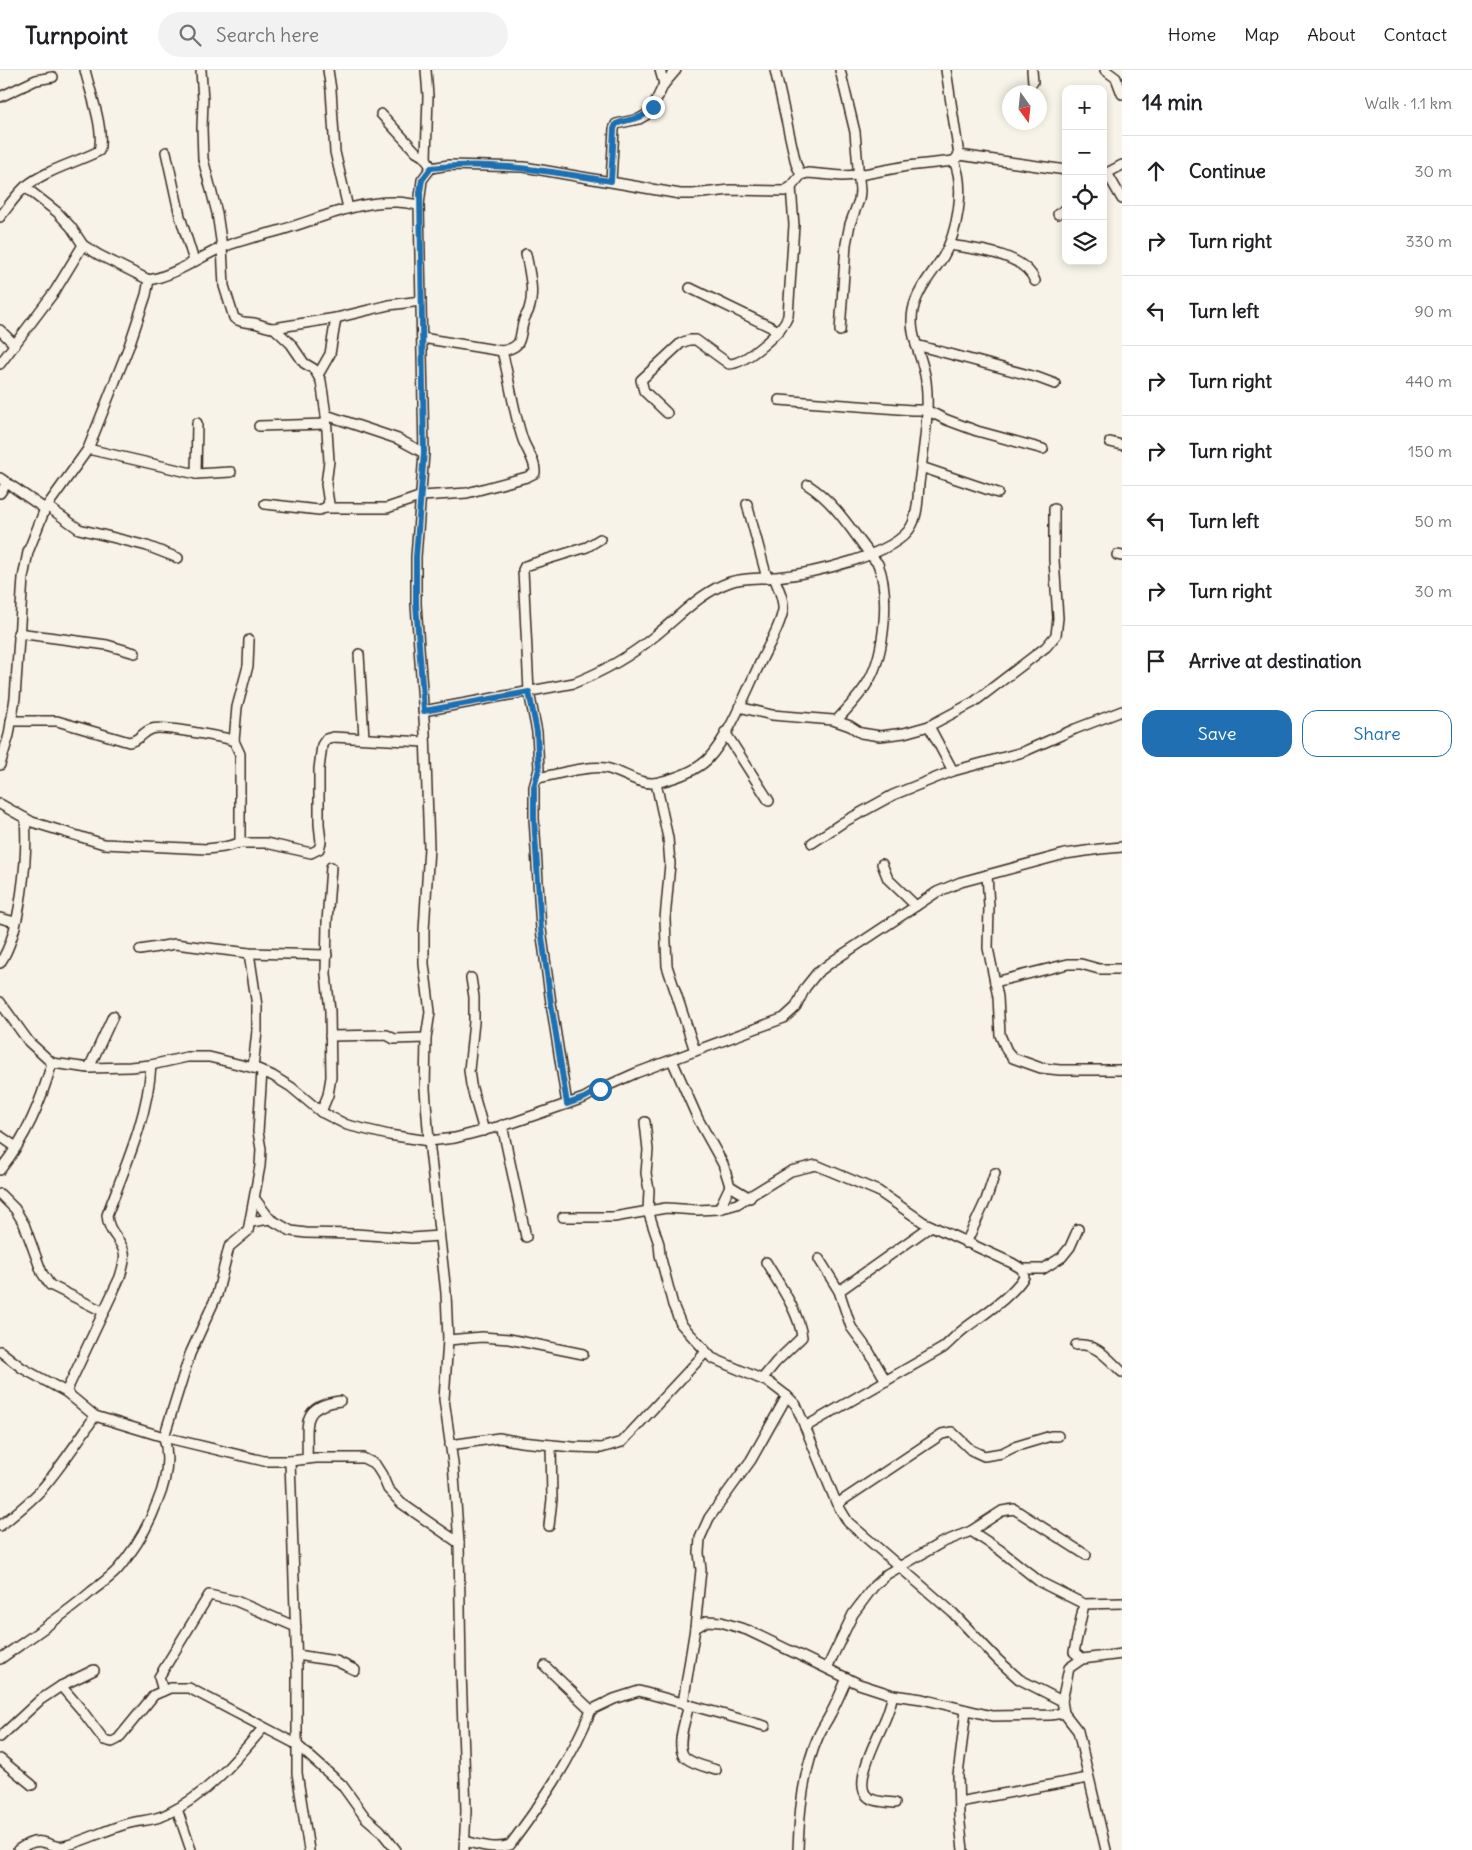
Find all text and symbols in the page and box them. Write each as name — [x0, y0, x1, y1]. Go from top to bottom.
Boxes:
search box — [158, 12, 508, 57]
text: Turnpoint — [25, 20, 128, 50]
icon: search — [176, 21, 204, 49]
text: Search here — [216, 23, 319, 47]
text: Home — [1168, 23, 1216, 46]
text: Map — [1244, 23, 1279, 46]
text: About — [1307, 23, 1355, 46]
text: Contact — [1383, 23, 1447, 46]
north arrow — [1002, 85, 1047, 130]
map controls — [1062, 85, 1107, 265]
button: + — [1062, 85, 1107, 130]
text: 14 min — [1142, 89, 1203, 116]
text: Walk · 1.1 km — [1365, 93, 1452, 113]
route end — [642, 96, 665, 119]
button: − — [1062, 130, 1107, 175]
icon: ahead — [1142, 157, 1170, 185]
text: Continue — [1189, 159, 1266, 183]
text: 30 m — [1415, 161, 1452, 181]
button: locate — [1062, 175, 1107, 220]
button: layers — [1062, 220, 1107, 265]
icon: right — [1142, 227, 1170, 255]
text: Turn right — [1189, 229, 1272, 253]
text: 330 m — [1405, 231, 1452, 251]
icon: left — [1142, 297, 1170, 325]
text: Turn left — [1189, 299, 1259, 323]
text: 90 m — [1414, 301, 1452, 321]
icon: right — [1142, 367, 1170, 395]
text: Turn right — [1189, 369, 1272, 393]
text: 440 m — [1405, 371, 1452, 391]
icon: right — [1142, 437, 1170, 465]
text: Turn right — [1189, 439, 1272, 463]
text: 150 m — [1408, 441, 1452, 461]
icon: left — [1142, 507, 1170, 535]
text: Turn left — [1189, 509, 1259, 533]
text: 50 m — [1414, 511, 1452, 531]
icon: right — [1142, 577, 1170, 605]
text: Turn right — [1189, 579, 1272, 603]
text: 30 m — [1415, 581, 1452, 601]
icon: arrive — [1142, 647, 1170, 675]
text: Arrive at destination — [1189, 649, 1362, 673]
button: Save — [1142, 710, 1292, 757]
button: Share — [1302, 710, 1452, 757]
route start — [589, 1078, 612, 1101]

